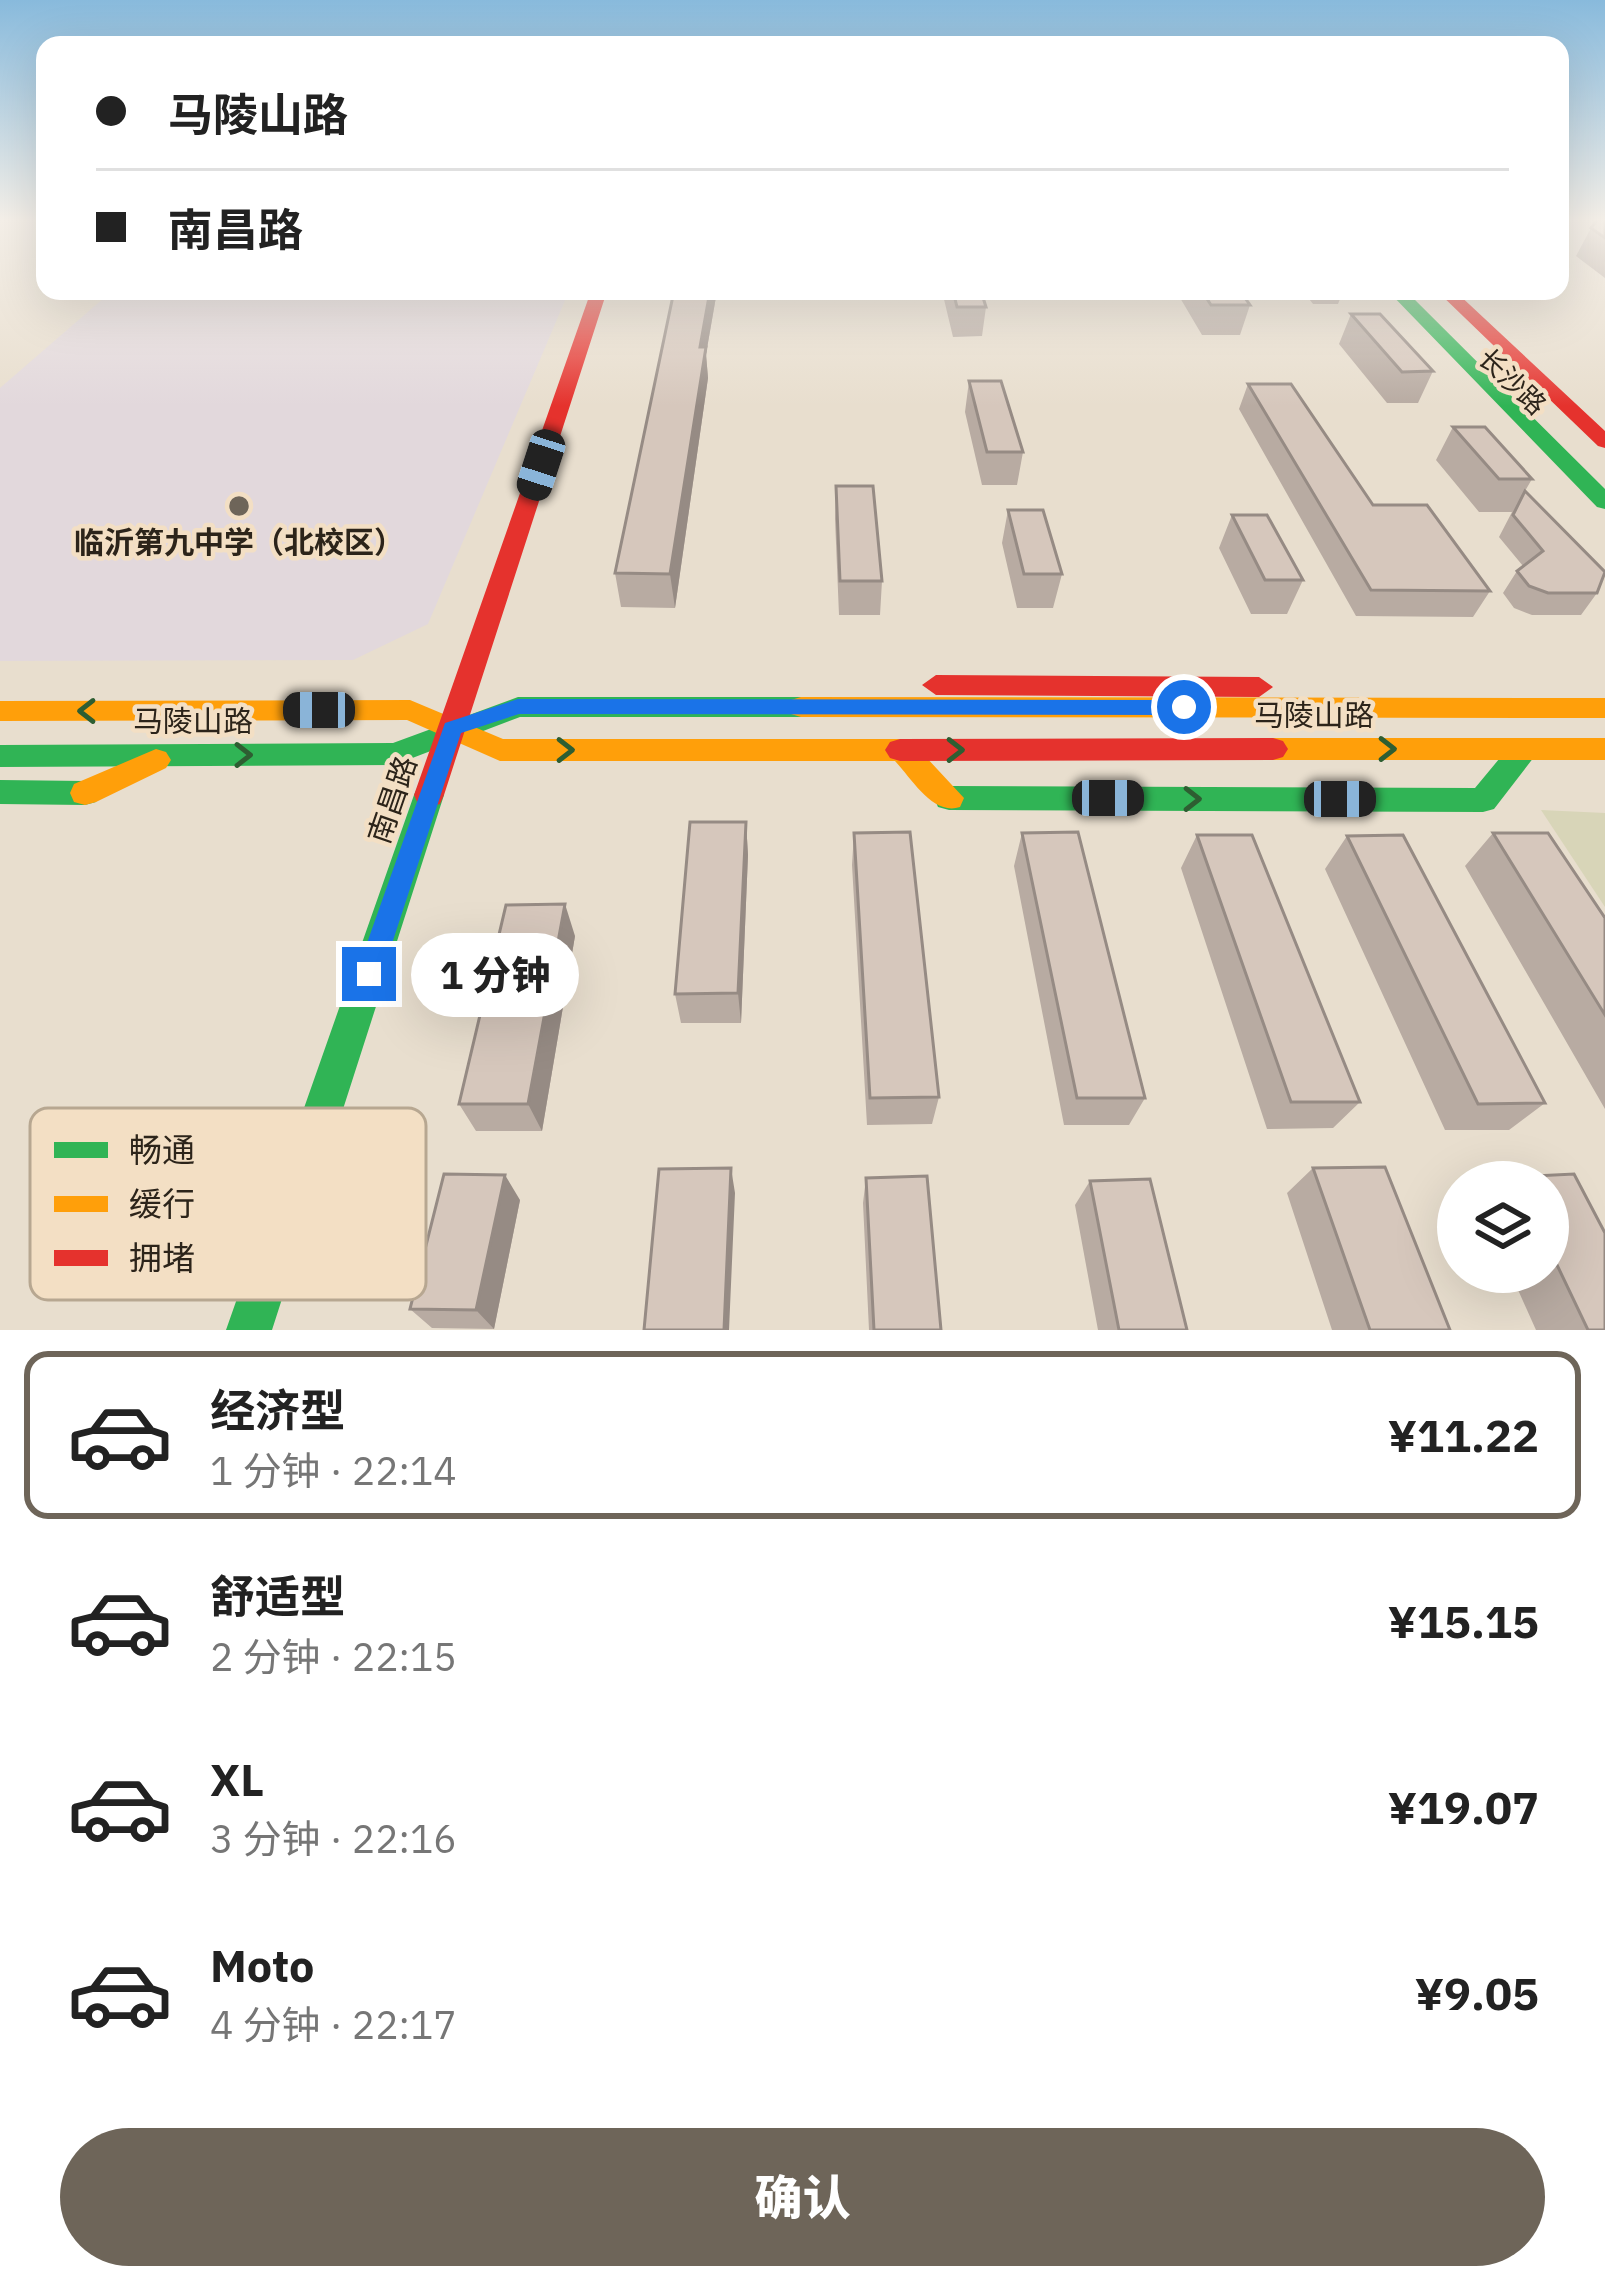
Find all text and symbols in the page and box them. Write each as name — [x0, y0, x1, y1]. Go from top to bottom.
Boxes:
text: 马陵山路 — [168, 85, 348, 143]
text: 南昌路 — [168, 200, 303, 258]
street label: 长沙路 — [1472, 340, 1554, 422]
car — [513, 425, 569, 505]
marker: 临沂第九中学（北校区） — [226, 493, 252, 519]
place label: 临沂第九中学（北校区） — [74, 522, 404, 561]
route start — [1157, 680, 1211, 734]
car — [283, 692, 355, 728]
street label: 马陵山路 — [1254, 695, 1374, 734]
one-way arrow — [77, 698, 95, 724]
street label: 马陵山路 — [133, 701, 253, 740]
one-way arrow — [1379, 736, 1397, 762]
one-way arrow — [557, 737, 575, 763]
one-way arrow — [947, 737, 965, 763]
one-way arrow — [234, 742, 253, 768]
street label: 南昌路 — [358, 751, 425, 848]
car — [1072, 780, 1144, 816]
car — [1304, 781, 1376, 817]
one-way arrow — [1184, 786, 1202, 812]
callout: 1 分钟 — [411, 932, 579, 1016]
route end — [342, 947, 396, 1001]
text: 1 分钟 — [440, 949, 550, 1000]
legend — [30, 1108, 426, 1300]
text: 畅通 — [129, 1128, 195, 1171]
map controls — [1437, 1161, 1569, 1293]
button: layers — [1437, 1161, 1569, 1293]
text: 缓行 — [129, 1182, 195, 1225]
text: 拥堵 — [129, 1236, 195, 1279]
icon: car — [66, 1381, 174, 1489]
text: 经济型 — [210, 1381, 345, 1439]
text: ¥11.22 — [1388, 1406, 1539, 1464]
text: 1 分钟 · 22:14 — [210, 1445, 457, 1496]
icon: car — [66, 1567, 174, 1675]
text: 舒适型 — [210, 1567, 345, 1625]
text: ¥15.15 — [1388, 1592, 1539, 1650]
text: 2 分钟 · 22:15 — [210, 1631, 457, 1682]
text: XL — [210, 1750, 264, 1808]
icon: car — [66, 1753, 174, 1861]
text: ¥19.07 — [1388, 1778, 1539, 1836]
text: 3 分钟 · 22:16 — [210, 1813, 457, 1864]
text: Moto — [210, 1936, 314, 1994]
icon: car — [66, 1939, 174, 2047]
text: ¥9.05 — [1415, 1964, 1539, 2022]
text: 4 分钟 · 22:17 — [210, 1999, 457, 2050]
button: 确认 — [60, 2128, 1545, 2266]

